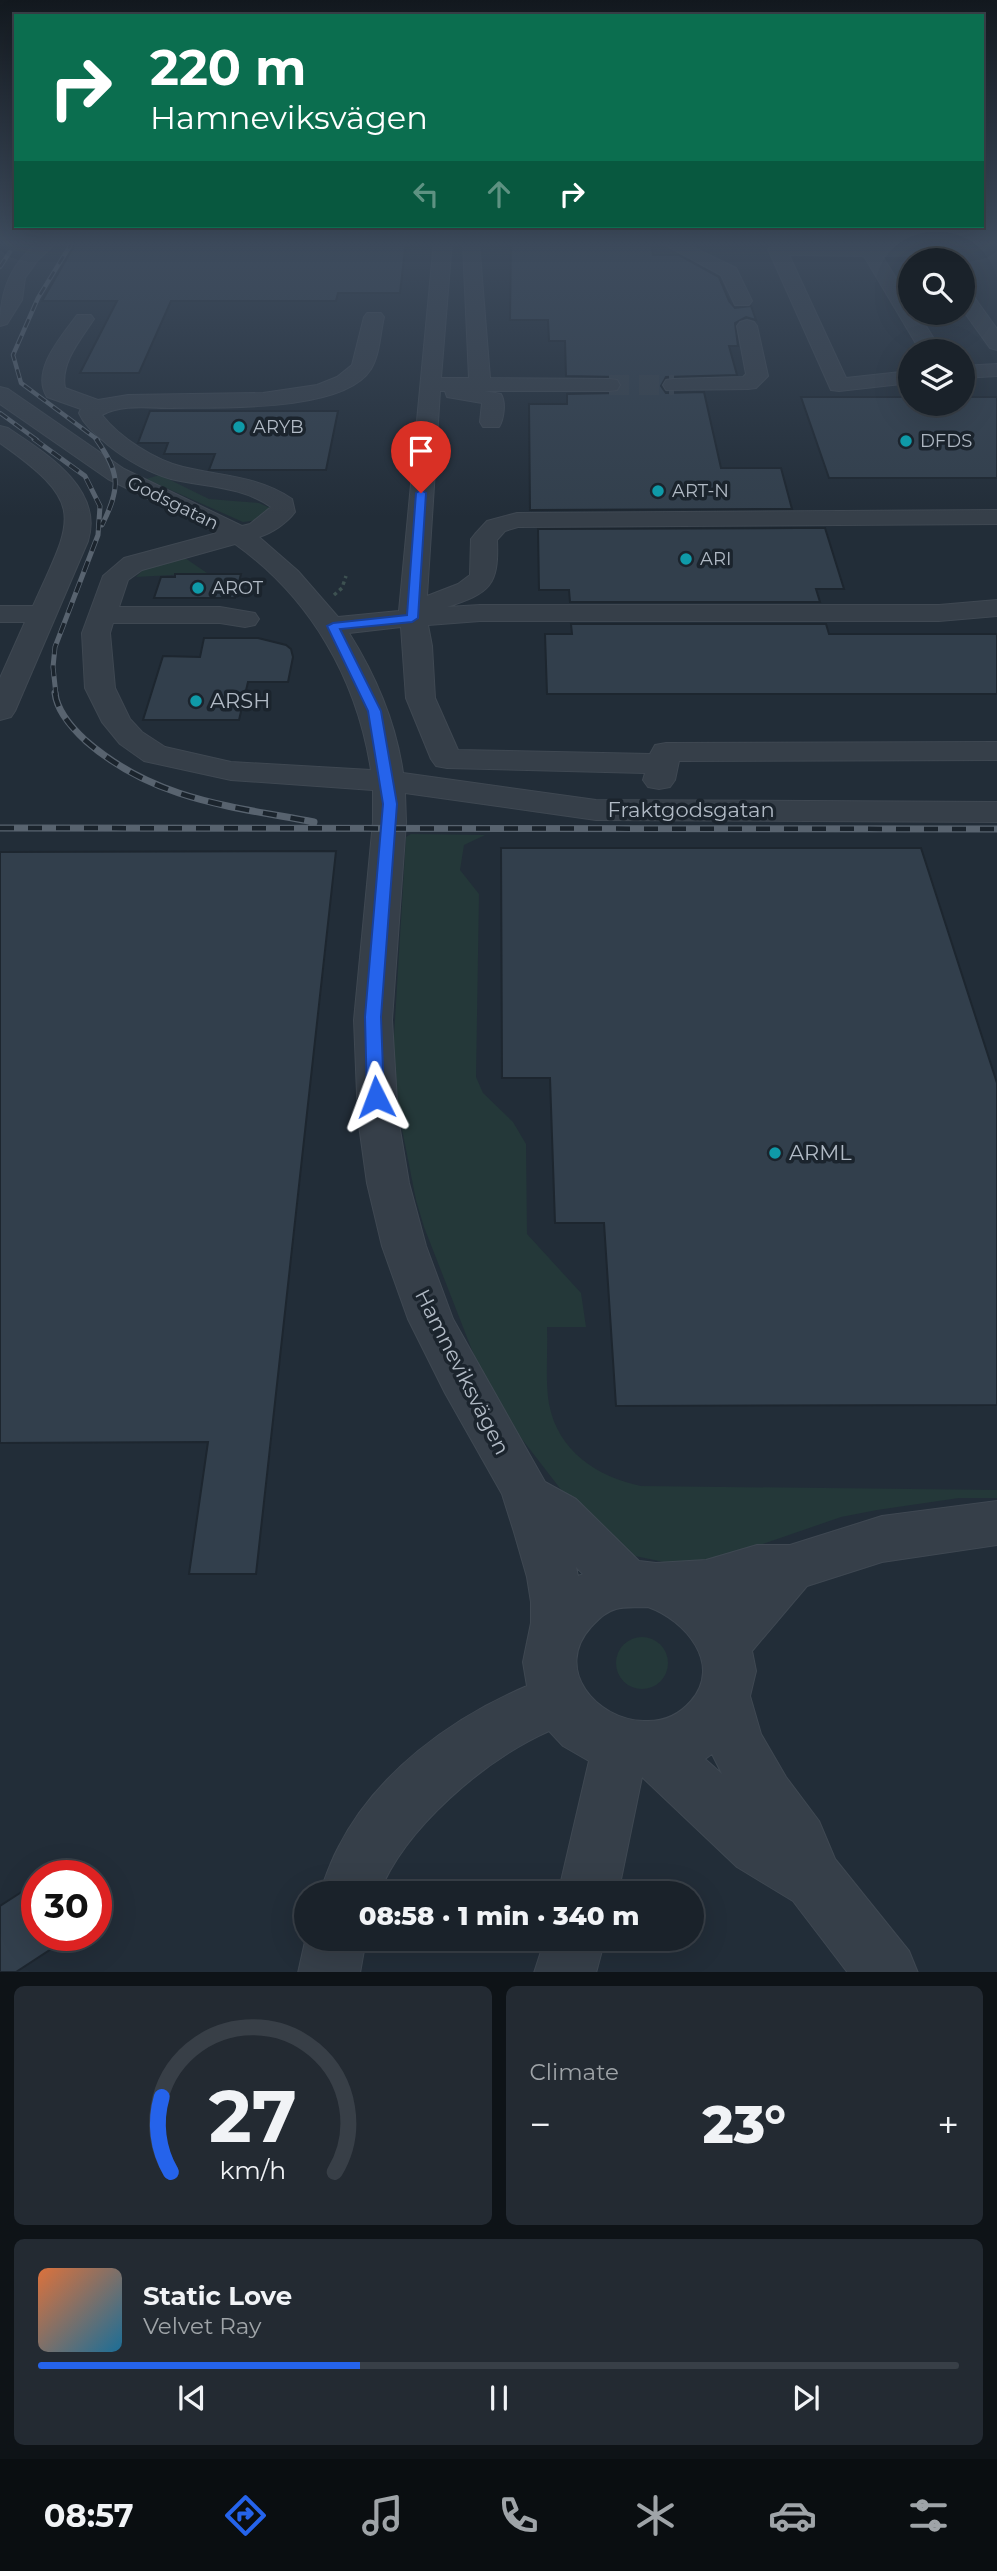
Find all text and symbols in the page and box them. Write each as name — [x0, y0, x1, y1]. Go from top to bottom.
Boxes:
text: 220 m — [150, 38, 306, 97]
icon: right — [35, 42, 126, 133]
text: Hamneviksvägen — [150, 98, 428, 137]
icon: left — [407, 175, 445, 213]
icon: ahead — [480, 175, 518, 213]
icon: right — [553, 175, 591, 213]
map controls — [898, 248, 975, 416]
button: search — [898, 248, 975, 325]
button: layers — [898, 339, 975, 416]
place label: ARYB — [253, 416, 303, 438]
marker: ARYB — [231, 419, 247, 435]
pin — [391, 421, 451, 493]
place label: DFDS — [920, 430, 972, 452]
icon: arrive — [402, 432, 440, 470]
marker: DFDS — [898, 433, 914, 449]
street label: Godsgatan — [124, 471, 222, 535]
place label: ART-N — [672, 480, 729, 502]
marker: ART-N — [650, 483, 666, 499]
place label: ARI — [700, 548, 731, 570]
marker: ARI — [678, 551, 694, 567]
place label: AROT — [212, 577, 264, 599]
marker: AROT — [190, 580, 206, 596]
place label: ARSH — [210, 688, 270, 713]
marker: ARSH — [188, 693, 204, 709]
street label: Fraktgodsgatan — [607, 797, 775, 822]
position arrow — [339, 1060, 413, 1134]
place label: ARML — [789, 1140, 852, 1165]
marker: ARML — [767, 1145, 783, 1161]
street label: Hamneviksvägen — [410, 1285, 515, 1459]
speed limit sign: 30 — [21, 1860, 112, 1951]
text: 08:58 · 1 min · 340 m — [359, 1900, 639, 1932]
text: Climate — [530, 2058, 619, 2086]
text: 27 — [209, 2072, 297, 2160]
text: 23° — [703, 2093, 786, 2156]
text: − — [530, 2101, 551, 2148]
text: + — [937, 2101, 959, 2148]
text: km/h — [219, 2154, 286, 2184]
text: Static Love — [143, 2280, 292, 2312]
text: Velvet Ray — [143, 2312, 261, 2340]
icon: previous — [173, 2379, 211, 2417]
icon: pause — [480, 2379, 518, 2417]
icon: next — [787, 2379, 825, 2417]
icon: directions — [221, 2491, 270, 2540]
icon: music — [358, 2491, 407, 2540]
icon: phone — [494, 2491, 543, 2540]
icon: climate — [631, 2491, 680, 2540]
icon: car — [768, 2491, 817, 2540]
icon: filters — [904, 2491, 953, 2540]
text: 08:57 — [44, 2496, 134, 2535]

